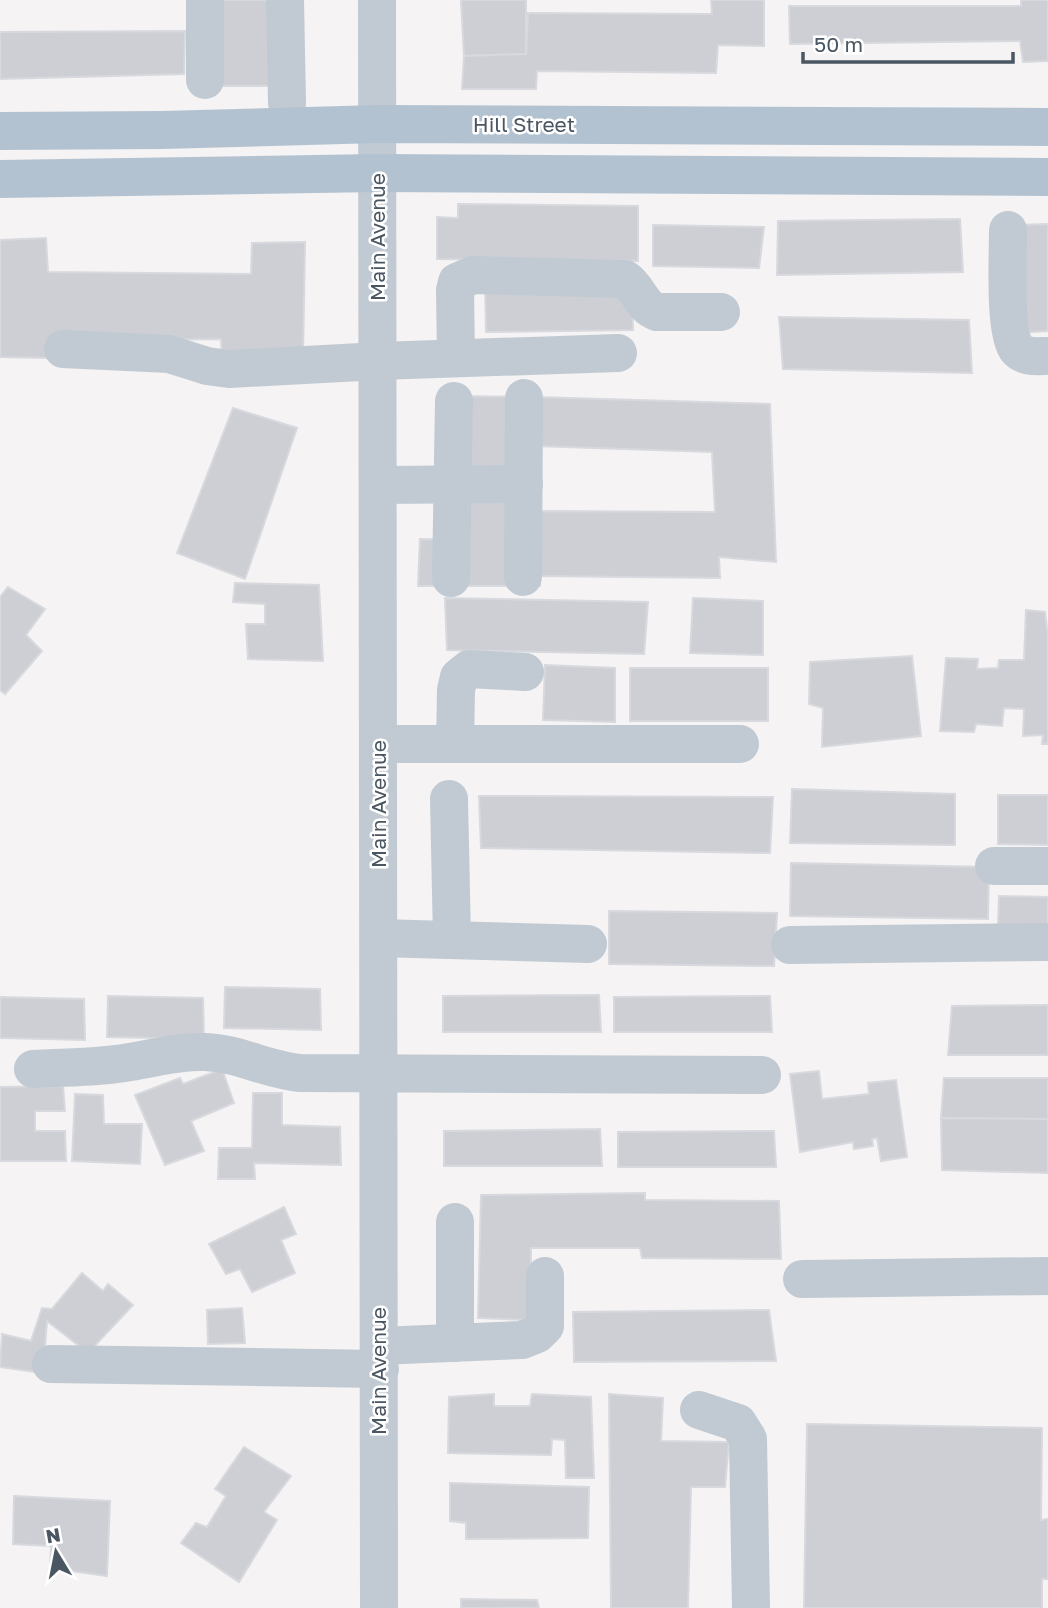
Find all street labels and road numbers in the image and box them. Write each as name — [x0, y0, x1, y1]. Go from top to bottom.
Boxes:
street label: Hill Street — [473, 111, 575, 137]
street label: Main Avenue — [364, 173, 390, 301]
street label: Main Avenue — [365, 740, 391, 868]
street label: Main Avenue — [365, 1307, 391, 1435]

